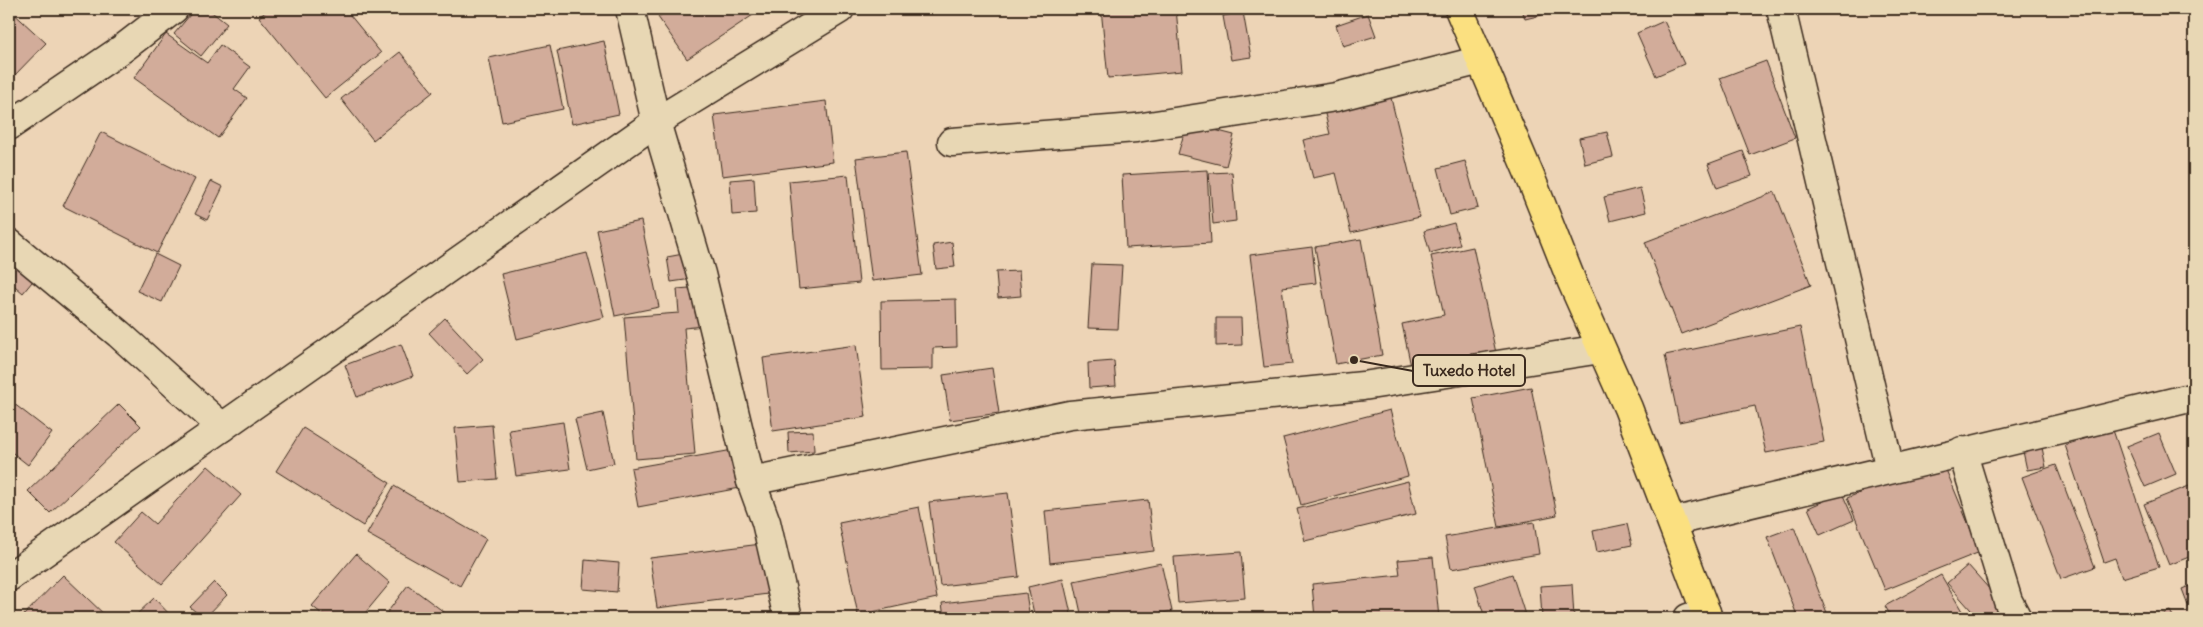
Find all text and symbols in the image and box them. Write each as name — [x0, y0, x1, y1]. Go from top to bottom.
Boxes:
callout: Tuxedo Hotel — [1413, 355, 1525, 386]
text: Tuxedo Hotel — [1423, 360, 1515, 380]

